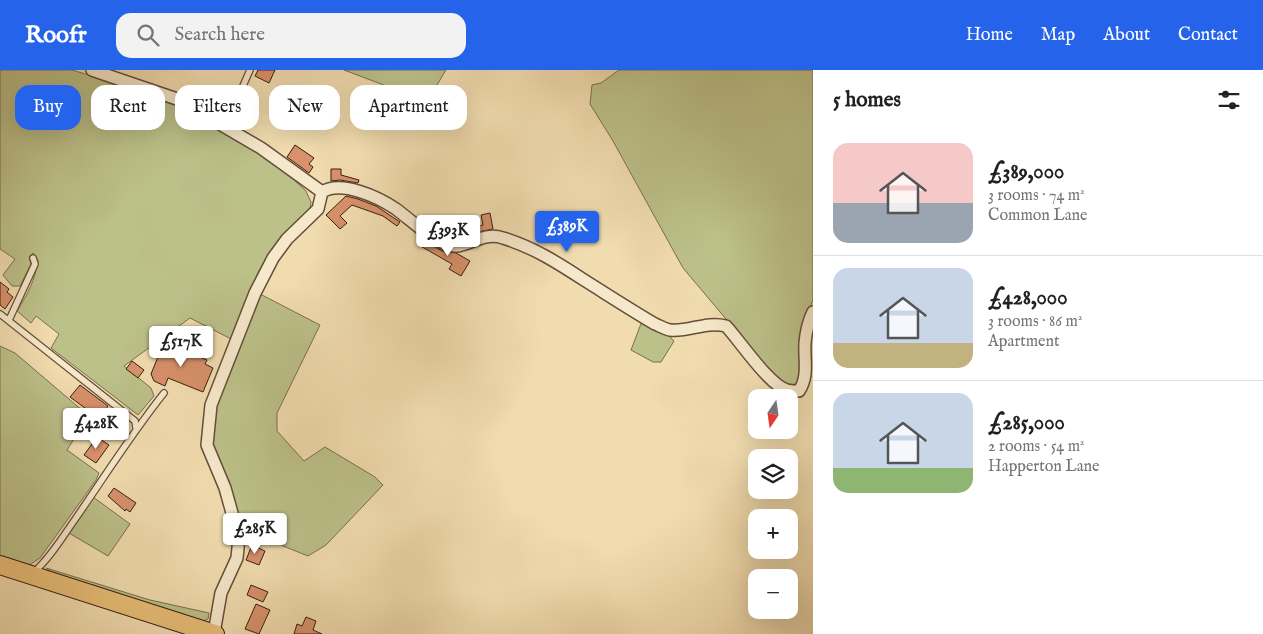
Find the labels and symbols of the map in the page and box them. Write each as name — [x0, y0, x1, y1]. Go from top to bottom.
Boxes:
pin: £389K — [532, 210, 602, 253]
pin: £393K — [413, 214, 483, 257]
pin: £517K — [146, 326, 216, 368]
north arrow — [748, 389, 798, 439]
pin: £428K — [61, 408, 131, 450]
pin: £285K — [220, 512, 290, 555]

